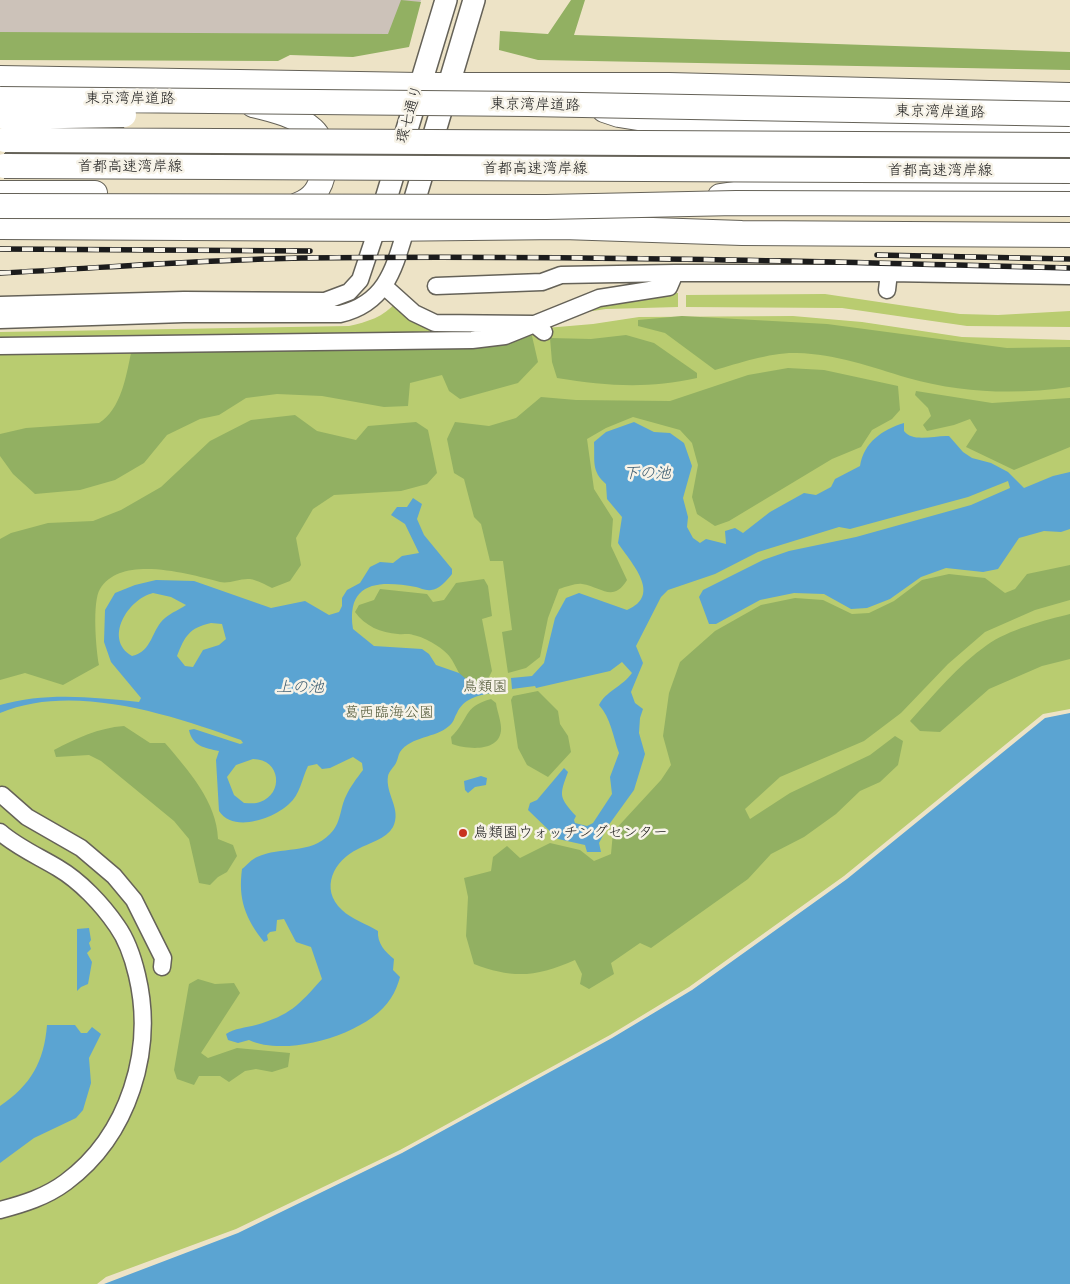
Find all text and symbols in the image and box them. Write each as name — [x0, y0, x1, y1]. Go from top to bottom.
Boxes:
street label: 環七通り — [393, 83, 427, 145]
street label: 東京湾岸道路 — [85, 90, 175, 108]
street label: 東京湾岸道路 — [490, 95, 580, 115]
street label: 東京湾岸道路 — [895, 102, 985, 122]
street label: 首都高速湾岸線 — [78, 158, 182, 176]
street label: 首都高速湾岸線 — [483, 160, 587, 178]
street label: 首都高速湾岸線 — [888, 162, 992, 180]
water label: 下の池 — [623, 464, 671, 484]
water label: 上の池 — [276, 678, 324, 698]
park label: 鳥類園 — [463, 678, 507, 696]
park label: 葛西臨海公園 — [344, 704, 434, 722]
place label: 鳥類園ウォッチングセンター — [473, 824, 668, 842]
marker: 鳥類園ウォッチングセンター — [457, 827, 469, 839]

